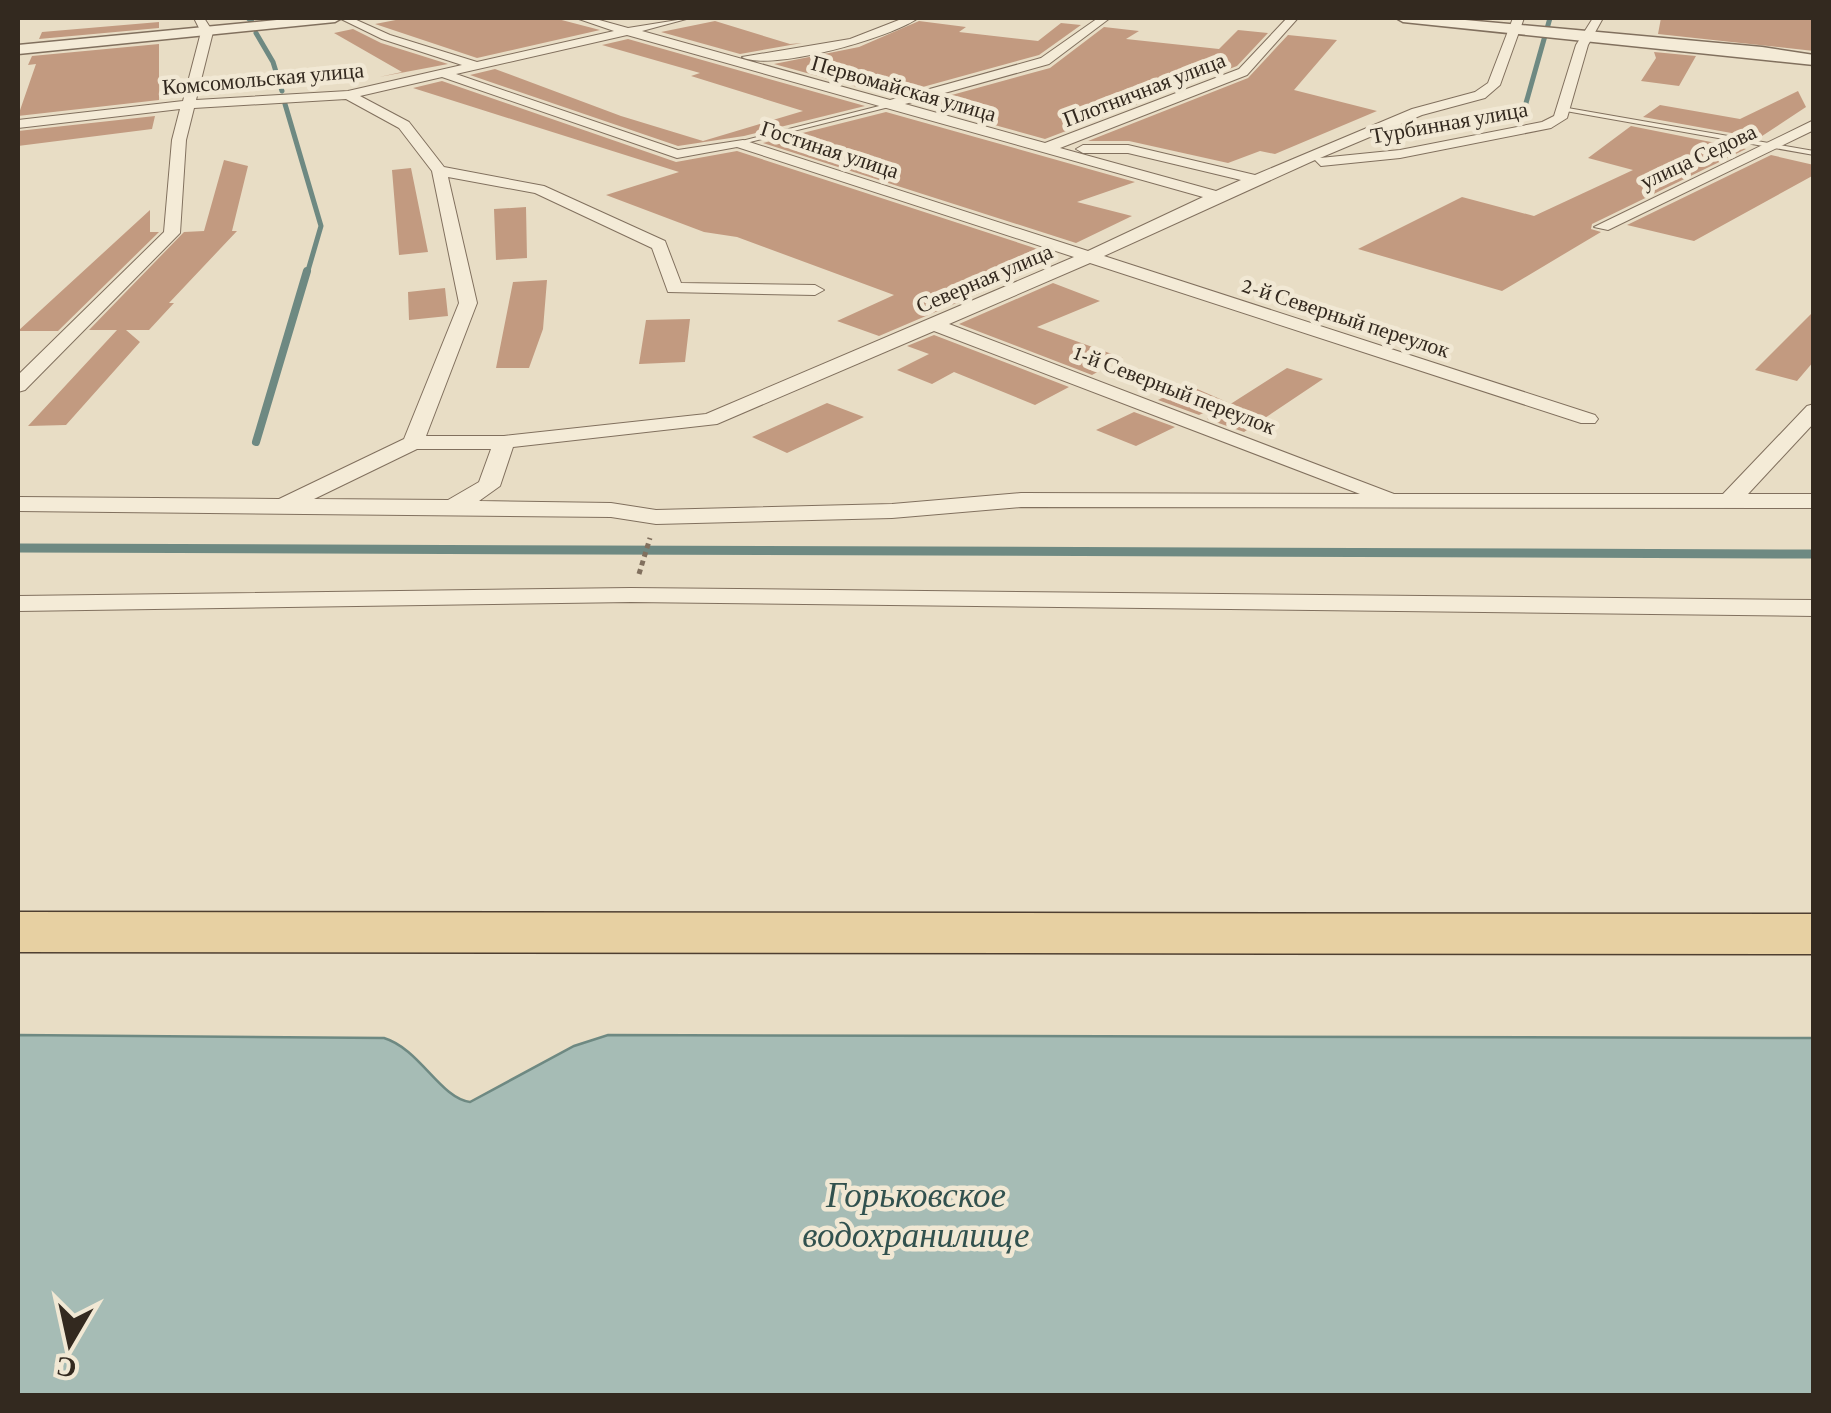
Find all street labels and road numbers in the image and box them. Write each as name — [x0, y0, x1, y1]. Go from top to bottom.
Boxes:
street label: Плотничная улица — [1059, 47, 1229, 132]
street label: Первомайская улица — [809, 50, 999, 127]
street label: Комсомольская улица — [161, 57, 365, 100]
street label: Турбинная улица — [1369, 96, 1530, 149]
street label: Гостиная улица — [758, 115, 902, 184]
street label: улица Седова — [1636, 119, 1760, 194]
street label: Северная улица — [912, 238, 1056, 318]
street label: 2-й Северный переулок — [1239, 272, 1453, 363]
street label: 1-й Северный переулок — [1071, 339, 1279, 440]

